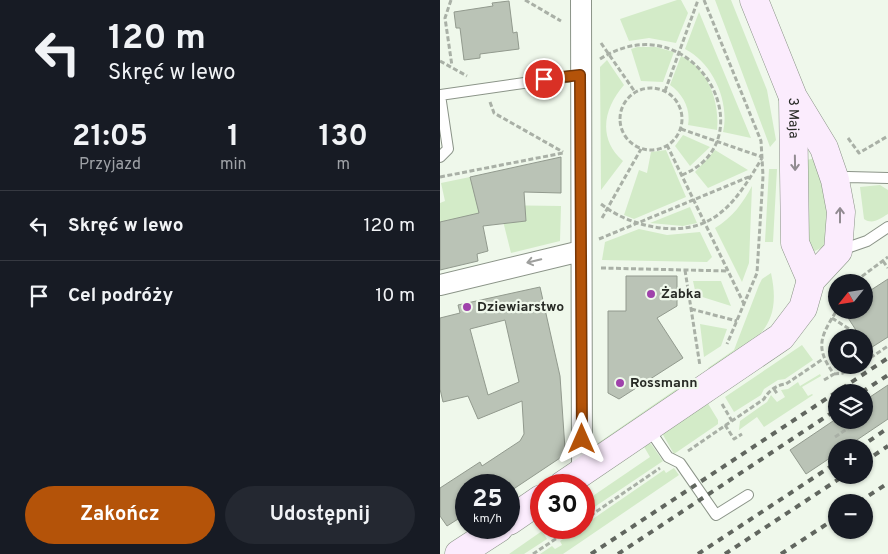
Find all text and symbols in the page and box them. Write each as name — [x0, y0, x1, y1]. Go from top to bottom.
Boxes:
text: 120 m — [108, 17, 206, 61]
icon: left — [25, 20, 90, 85]
pin — [523, 58, 565, 100]
text: Skręć w lewo — [108, 60, 236, 87]
icon: arrive — [530, 65, 558, 93]
street label: 3 Maja — [784, 97, 802, 139]
text: 21:05 — [72, 119, 148, 156]
text: 1 — [227, 119, 239, 156]
text: 130 — [319, 119, 368, 156]
one-way arrow — [790, 154, 800, 171]
text: Przyjazd — [79, 155, 141, 175]
text: min — [220, 155, 247, 175]
text: m — [336, 155, 350, 175]
one-way arrow — [835, 207, 845, 224]
icon: left — [25, 212, 53, 240]
text: Skręć w lewo — [68, 214, 183, 238]
text: 120 m — [364, 214, 415, 238]
one-way arrow — [526, 257, 542, 266]
north arrow — [828, 274, 872, 319]
map controls — [828, 274, 873, 539]
icon: arrive — [25, 282, 53, 310]
text: Cel podróży — [68, 284, 173, 308]
text: 10 m — [375, 284, 415, 308]
place label: Żabka — [661, 286, 701, 303]
marker: Żabka — [645, 288, 657, 300]
place label: Dziewiarstwo — [477, 299, 564, 316]
marker: Dziewiarstwo — [461, 301, 473, 313]
button: search — [828, 329, 873, 374]
place label: Rossmann — [630, 375, 698, 392]
marker: Rossmann — [614, 377, 626, 389]
button: layers — [828, 384, 873, 429]
position arrow — [555, 412, 607, 464]
button: + — [828, 439, 873, 484]
speed limit sign: 30 — [530, 474, 595, 539]
text: 25 — [472, 484, 503, 516]
button: Zakończ — [25, 486, 215, 544]
button: Udostępnij — [225, 486, 415, 544]
button: − — [828, 494, 873, 539]
text: km/h — [473, 511, 502, 527]

